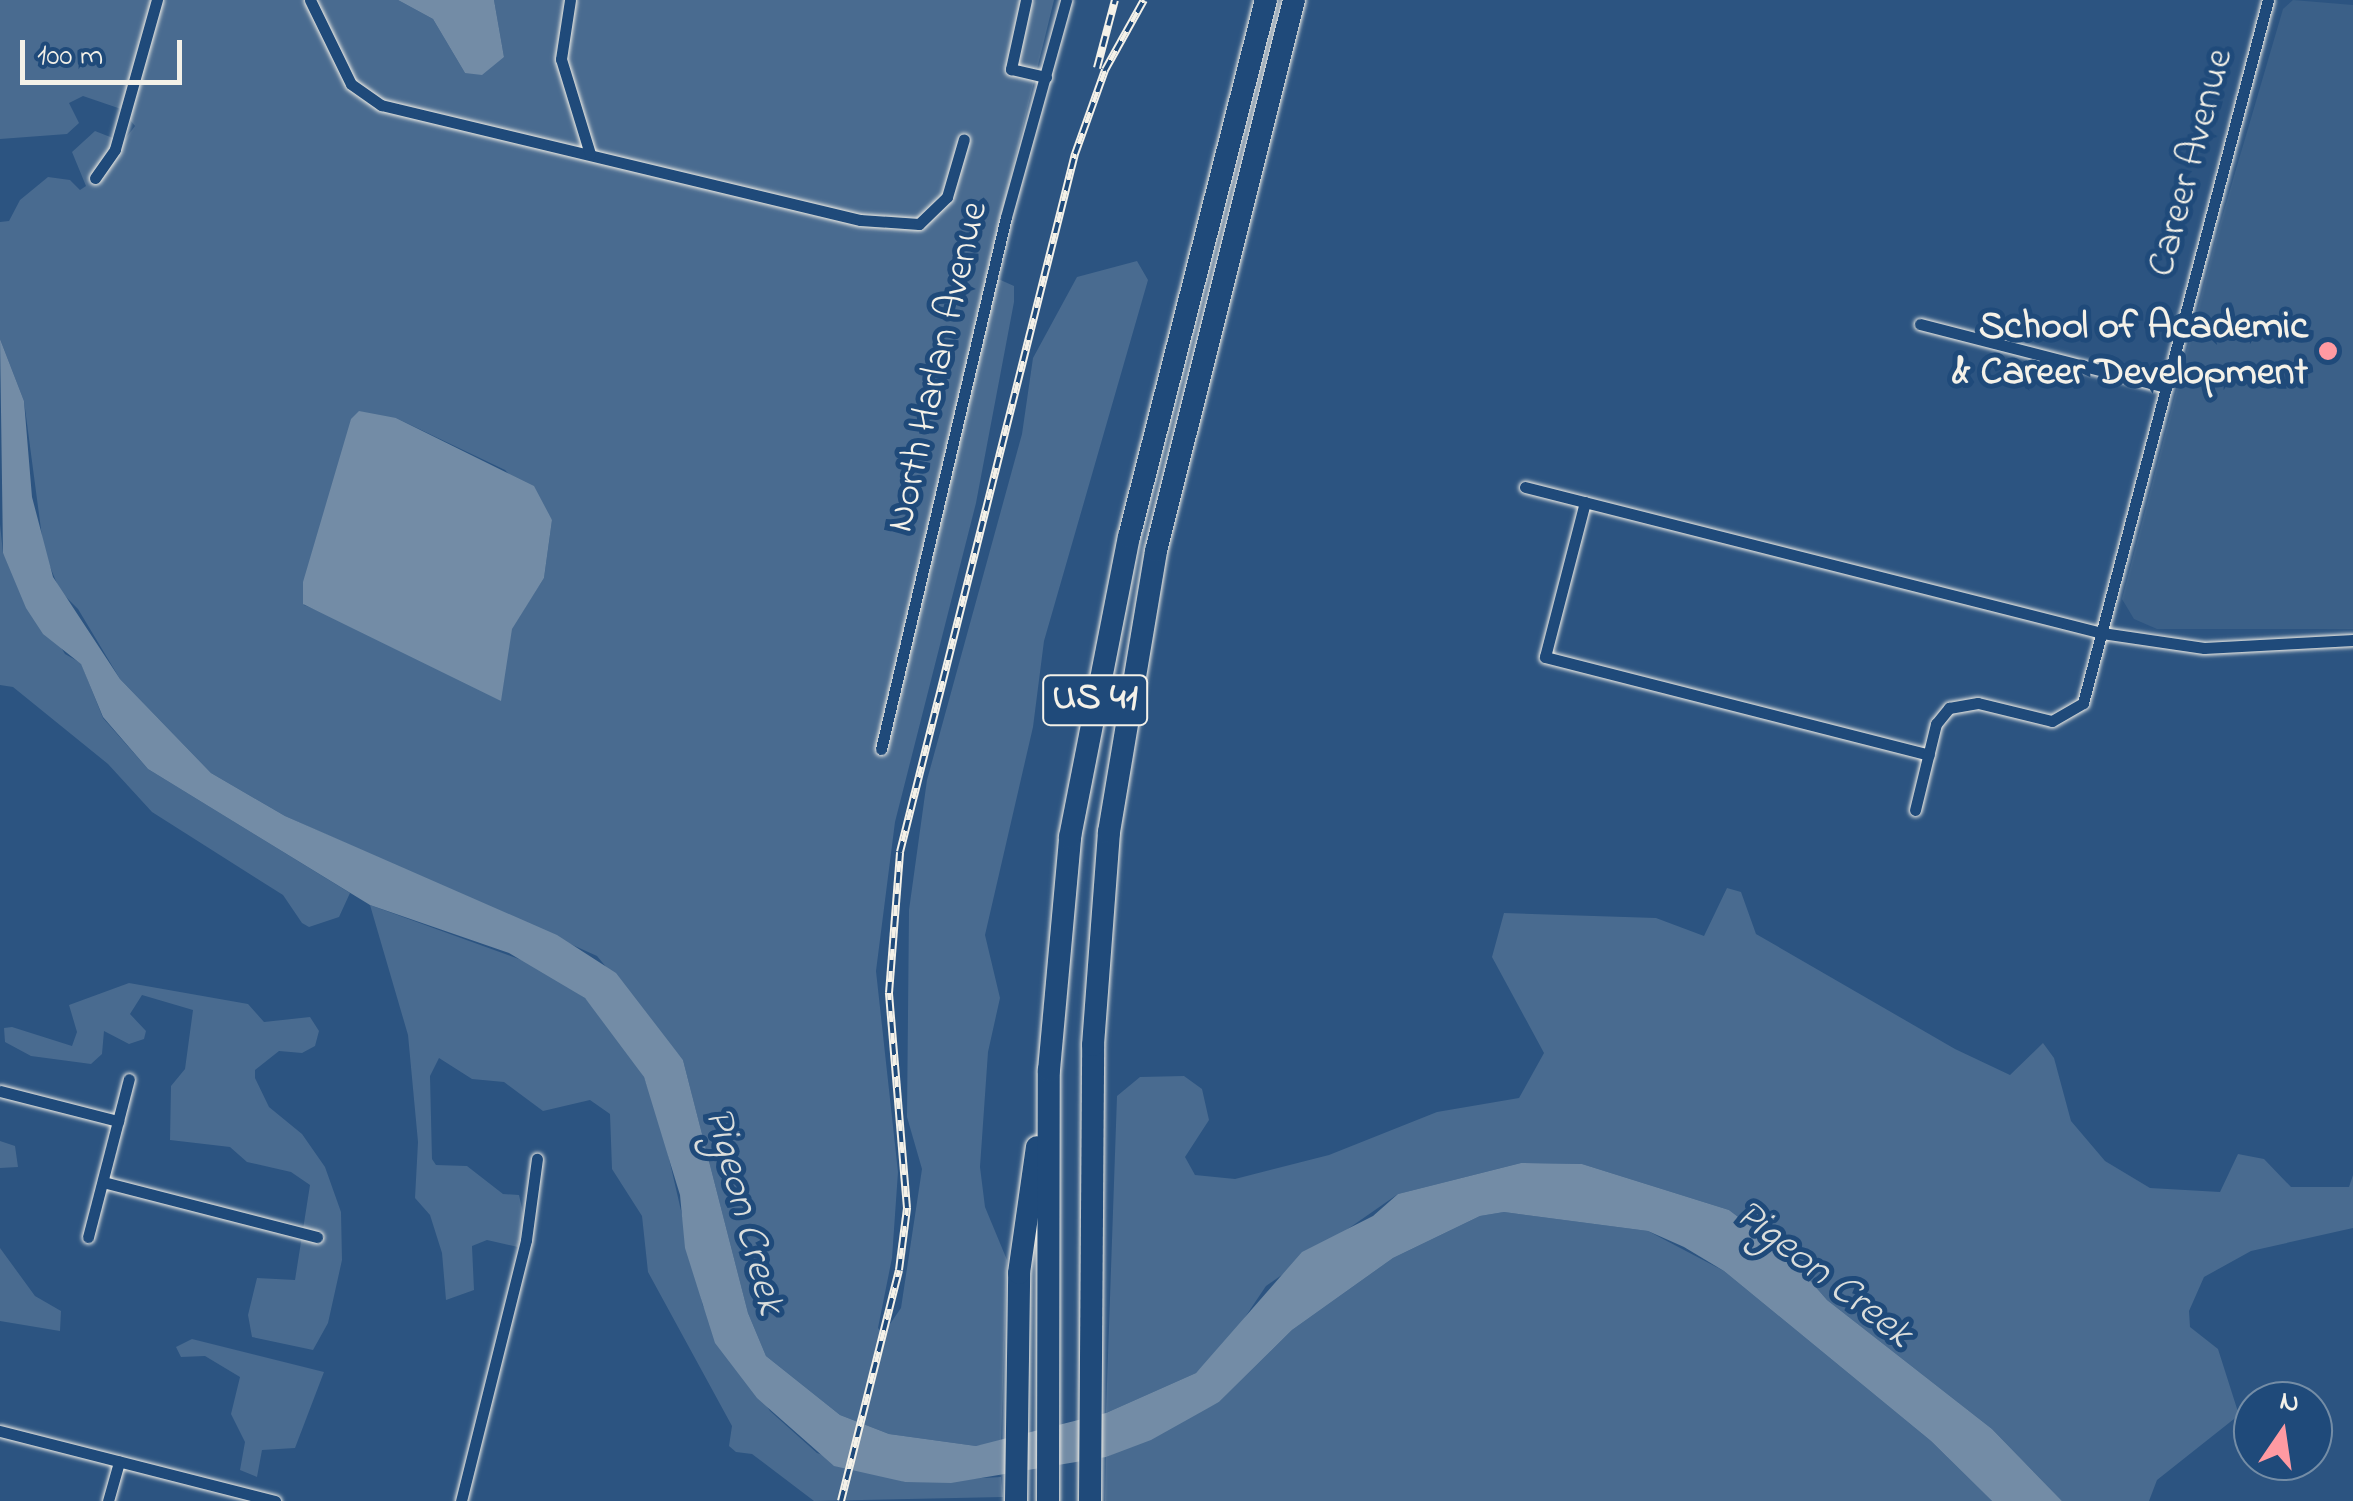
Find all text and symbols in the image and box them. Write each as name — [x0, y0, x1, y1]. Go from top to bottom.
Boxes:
scale bar — [25, 20, 188, 82]
text: 100 m — [37, 35, 103, 79]
street label: Career Avenue — [2139, 44, 2245, 282]
street label: North Harlan Avenue — [878, 197, 1000, 537]
place label: School of Academic & Career Development — [1952, 304, 2308, 398]
marker: School of Academic & Career Development — [2317, 340, 2339, 362]
road number: US 41 — [1040, 667, 1150, 733]
water label: Pigeon Creek — [691, 1102, 795, 1320]
water label: Pigeon Creek — [1724, 1190, 1922, 1360]
north arrow — [2233, 1381, 2333, 1481]
text: N — [2276, 1381, 2303, 1425]

